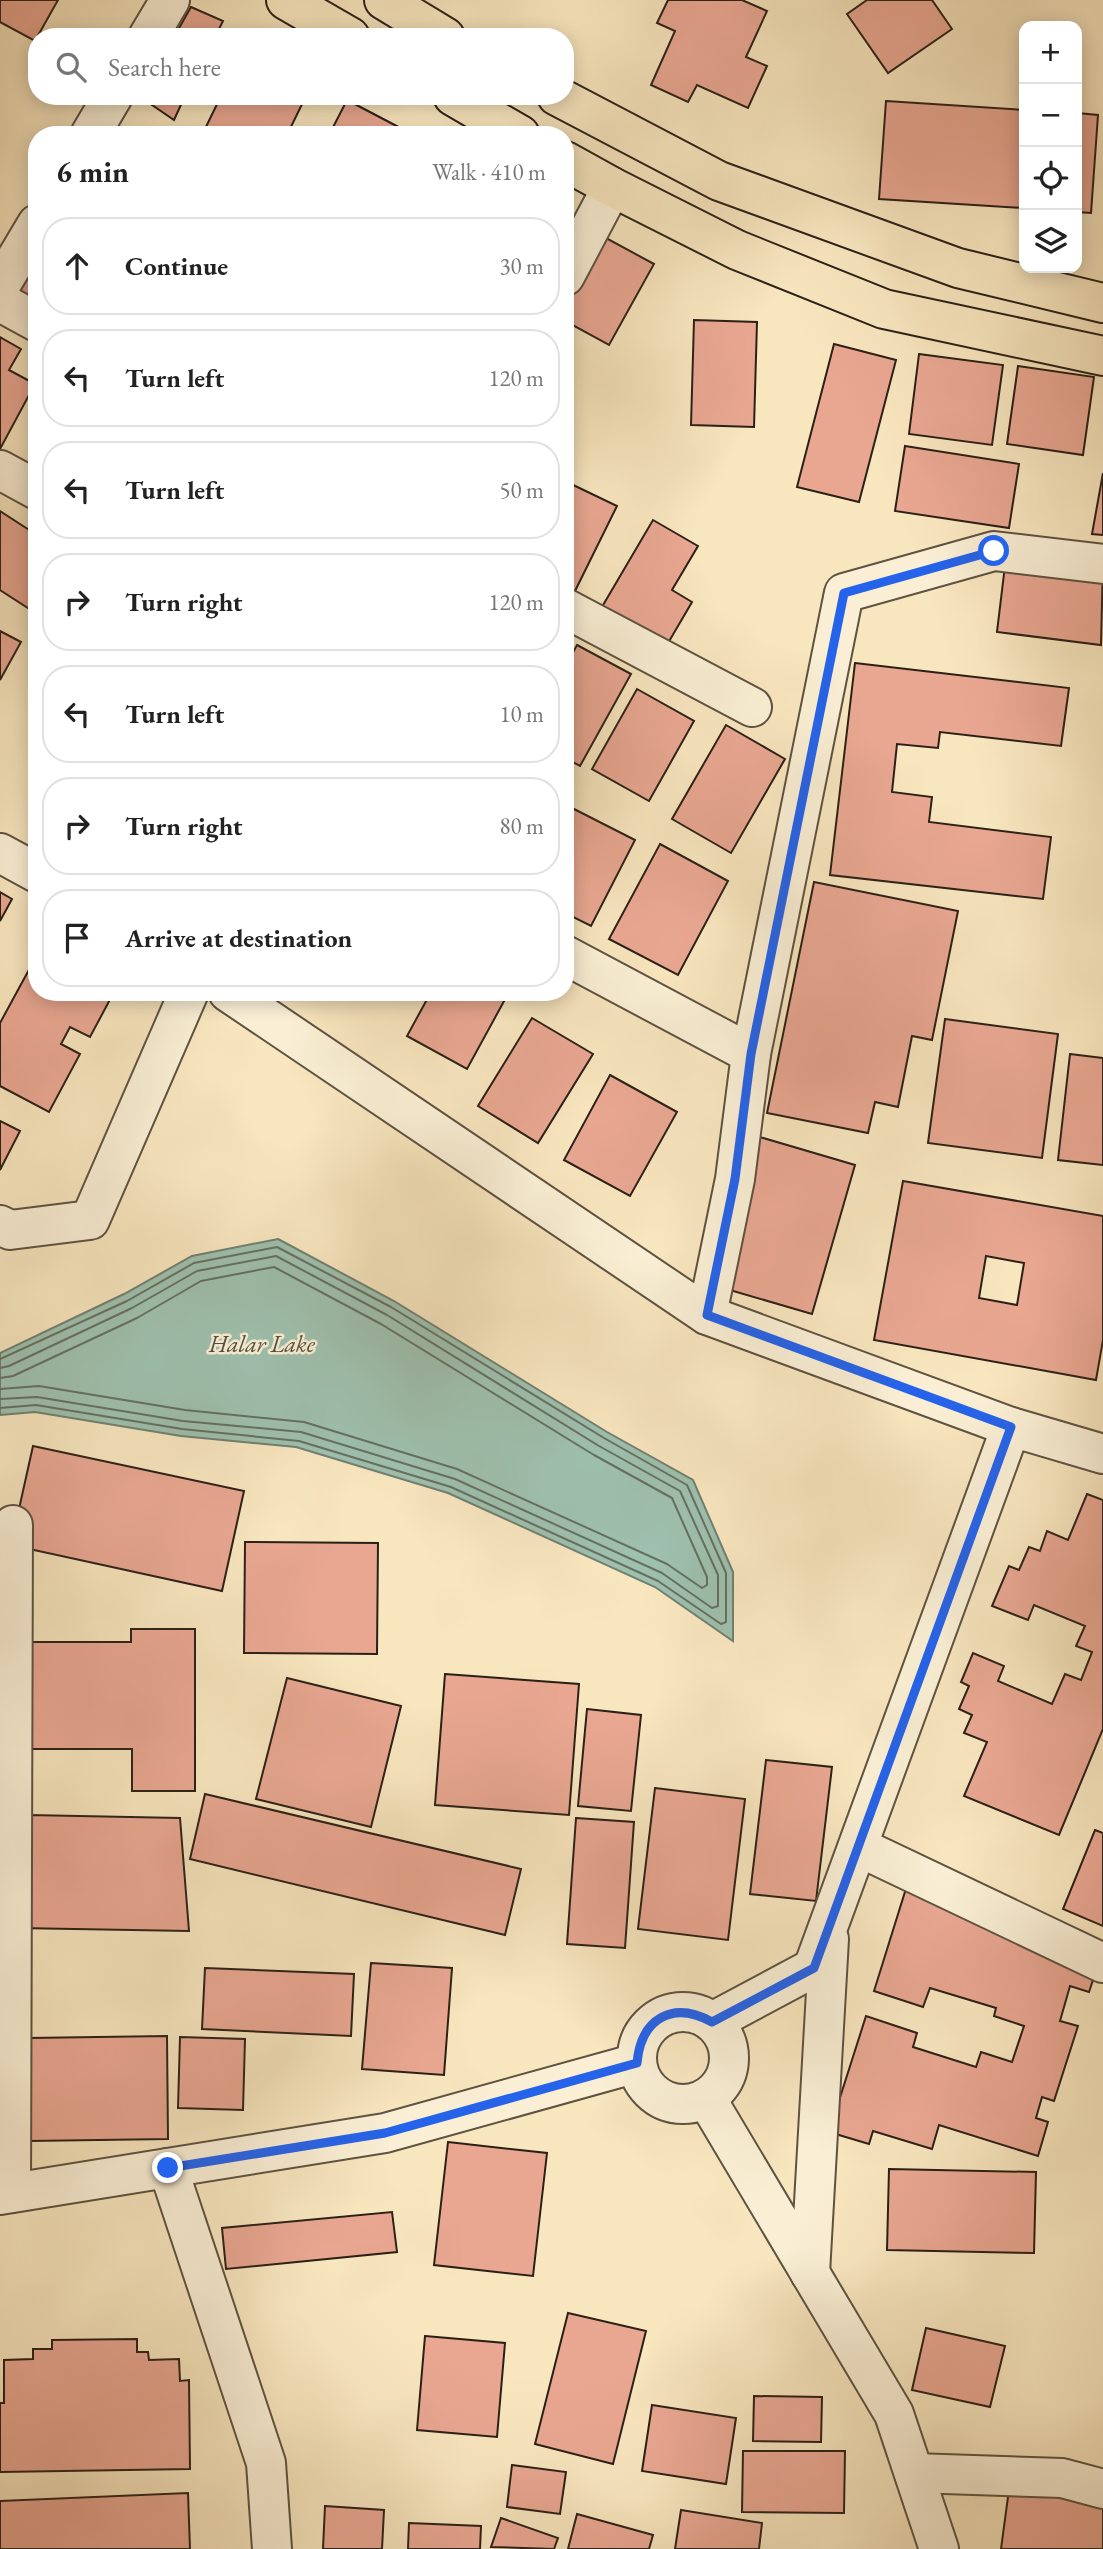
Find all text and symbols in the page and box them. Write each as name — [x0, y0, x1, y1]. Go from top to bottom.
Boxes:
map controls — [1019, 21, 1082, 273]
button: + — [1019, 21, 1082, 84]
search box — [28, 28, 574, 105]
icon: search — [52, 48, 90, 86]
text: Search here — [108, 50, 221, 84]
button: − — [1019, 84, 1082, 147]
button: locate — [1019, 147, 1082, 210]
text: 6 min — [56, 152, 129, 191]
text: Walk · 410 m — [432, 157, 546, 187]
button: layers — [1019, 210, 1082, 273]
icon: ahead — [58, 247, 96, 285]
text: Continue — [125, 249, 228, 283]
text: 30 m — [499, 251, 544, 281]
icon: left — [58, 359, 96, 397]
text: Turn left — [125, 361, 224, 395]
text: 120 m — [488, 363, 544, 393]
icon: left — [58, 471, 96, 509]
text: Turn left — [125, 473, 224, 507]
text: 50 m — [499, 475, 544, 505]
route start — [978, 535, 1009, 566]
icon: right — [58, 583, 96, 621]
text: Turn right — [125, 585, 243, 619]
text: 120 m — [488, 587, 544, 617]
icon: left — [58, 695, 96, 733]
text: Turn left — [125, 697, 224, 731]
text: 10 m — [499, 699, 544, 729]
icon: right — [58, 807, 96, 845]
text: Turn right — [125, 809, 243, 843]
text: 80 m — [499, 811, 544, 841]
icon: arrive — [58, 919, 96, 957]
text: Arrive at destination — [125, 921, 352, 955]
water label: Halar Lake — [208, 1328, 316, 1359]
route end — [152, 2152, 183, 2183]

